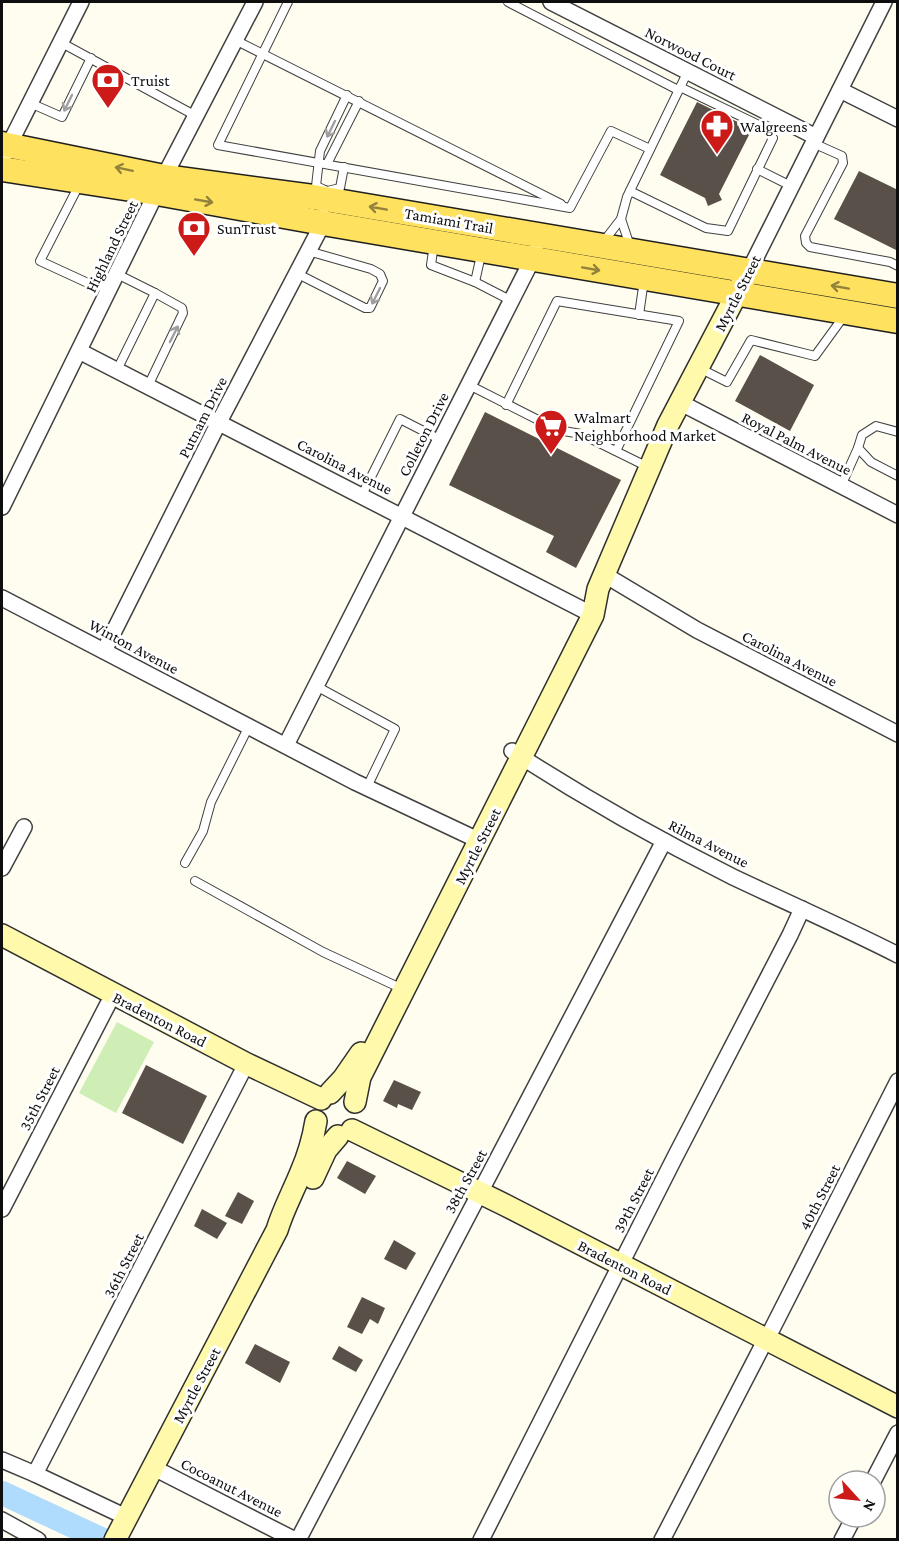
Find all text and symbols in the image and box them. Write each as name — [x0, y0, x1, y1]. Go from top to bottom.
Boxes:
street label: Norwood Court — [642, 23, 740, 84]
bank icon: Truist — [90, 62, 126, 109]
place label: Truist — [131, 72, 170, 89]
one-way arrow — [62, 94, 74, 112]
pharmacy icon: Walgreens — [699, 108, 735, 155]
place label: Walgreens — [740, 118, 808, 136]
one-way arrow — [325, 119, 336, 137]
one-way arrow — [114, 163, 134, 174]
one-way arrow — [194, 196, 214, 207]
street label: Highland Street — [82, 197, 142, 295]
one-way arrow — [369, 202, 389, 213]
street label: Tamiami Trail — [403, 204, 495, 237]
bank icon: SunTrust — [176, 210, 212, 257]
place label: SunTrust — [217, 220, 277, 237]
street label: Myrtle Street — [711, 252, 765, 335]
one-way arrow — [581, 264, 600, 275]
one-way arrow — [830, 281, 850, 292]
one-way arrow — [370, 287, 381, 305]
one-way arrow — [169, 325, 180, 343]
street label: Putnam Drive — [175, 374, 230, 460]
street label: Colleton Drive — [395, 389, 452, 479]
supermarket icon: Walmart Neighborhood Market — [533, 408, 569, 455]
street label: Royal Palm Avenue — [739, 408, 854, 479]
place label: Walmart Neighborhood Market — [574, 409, 716, 445]
street label: Carolina Avenue — [294, 435, 395, 498]
street label: Winton Avenue — [86, 616, 181, 677]
street label: Carolina Avenue — [739, 627, 840, 690]
street label: Myrtle Street — [451, 805, 505, 888]
street label: Rilma Avenue — [666, 816, 752, 871]
street label: Bradenton Road — [110, 989, 210, 1051]
street label: 35th Street — [16, 1063, 63, 1133]
street label: 38th Street — [441, 1146, 490, 1216]
street label: 40th Street — [796, 1161, 844, 1233]
street label: 39th Street — [610, 1165, 657, 1235]
street label: 36th Street — [100, 1230, 147, 1300]
street label: Bradenton Road — [575, 1237, 675, 1299]
street label: Myrtle Street — [169, 1344, 225, 1427]
street label: Cocoanut Avenue — [178, 1455, 285, 1520]
north arrow — [827, 1469, 887, 1529]
text: N — [860, 1497, 880, 1514]

